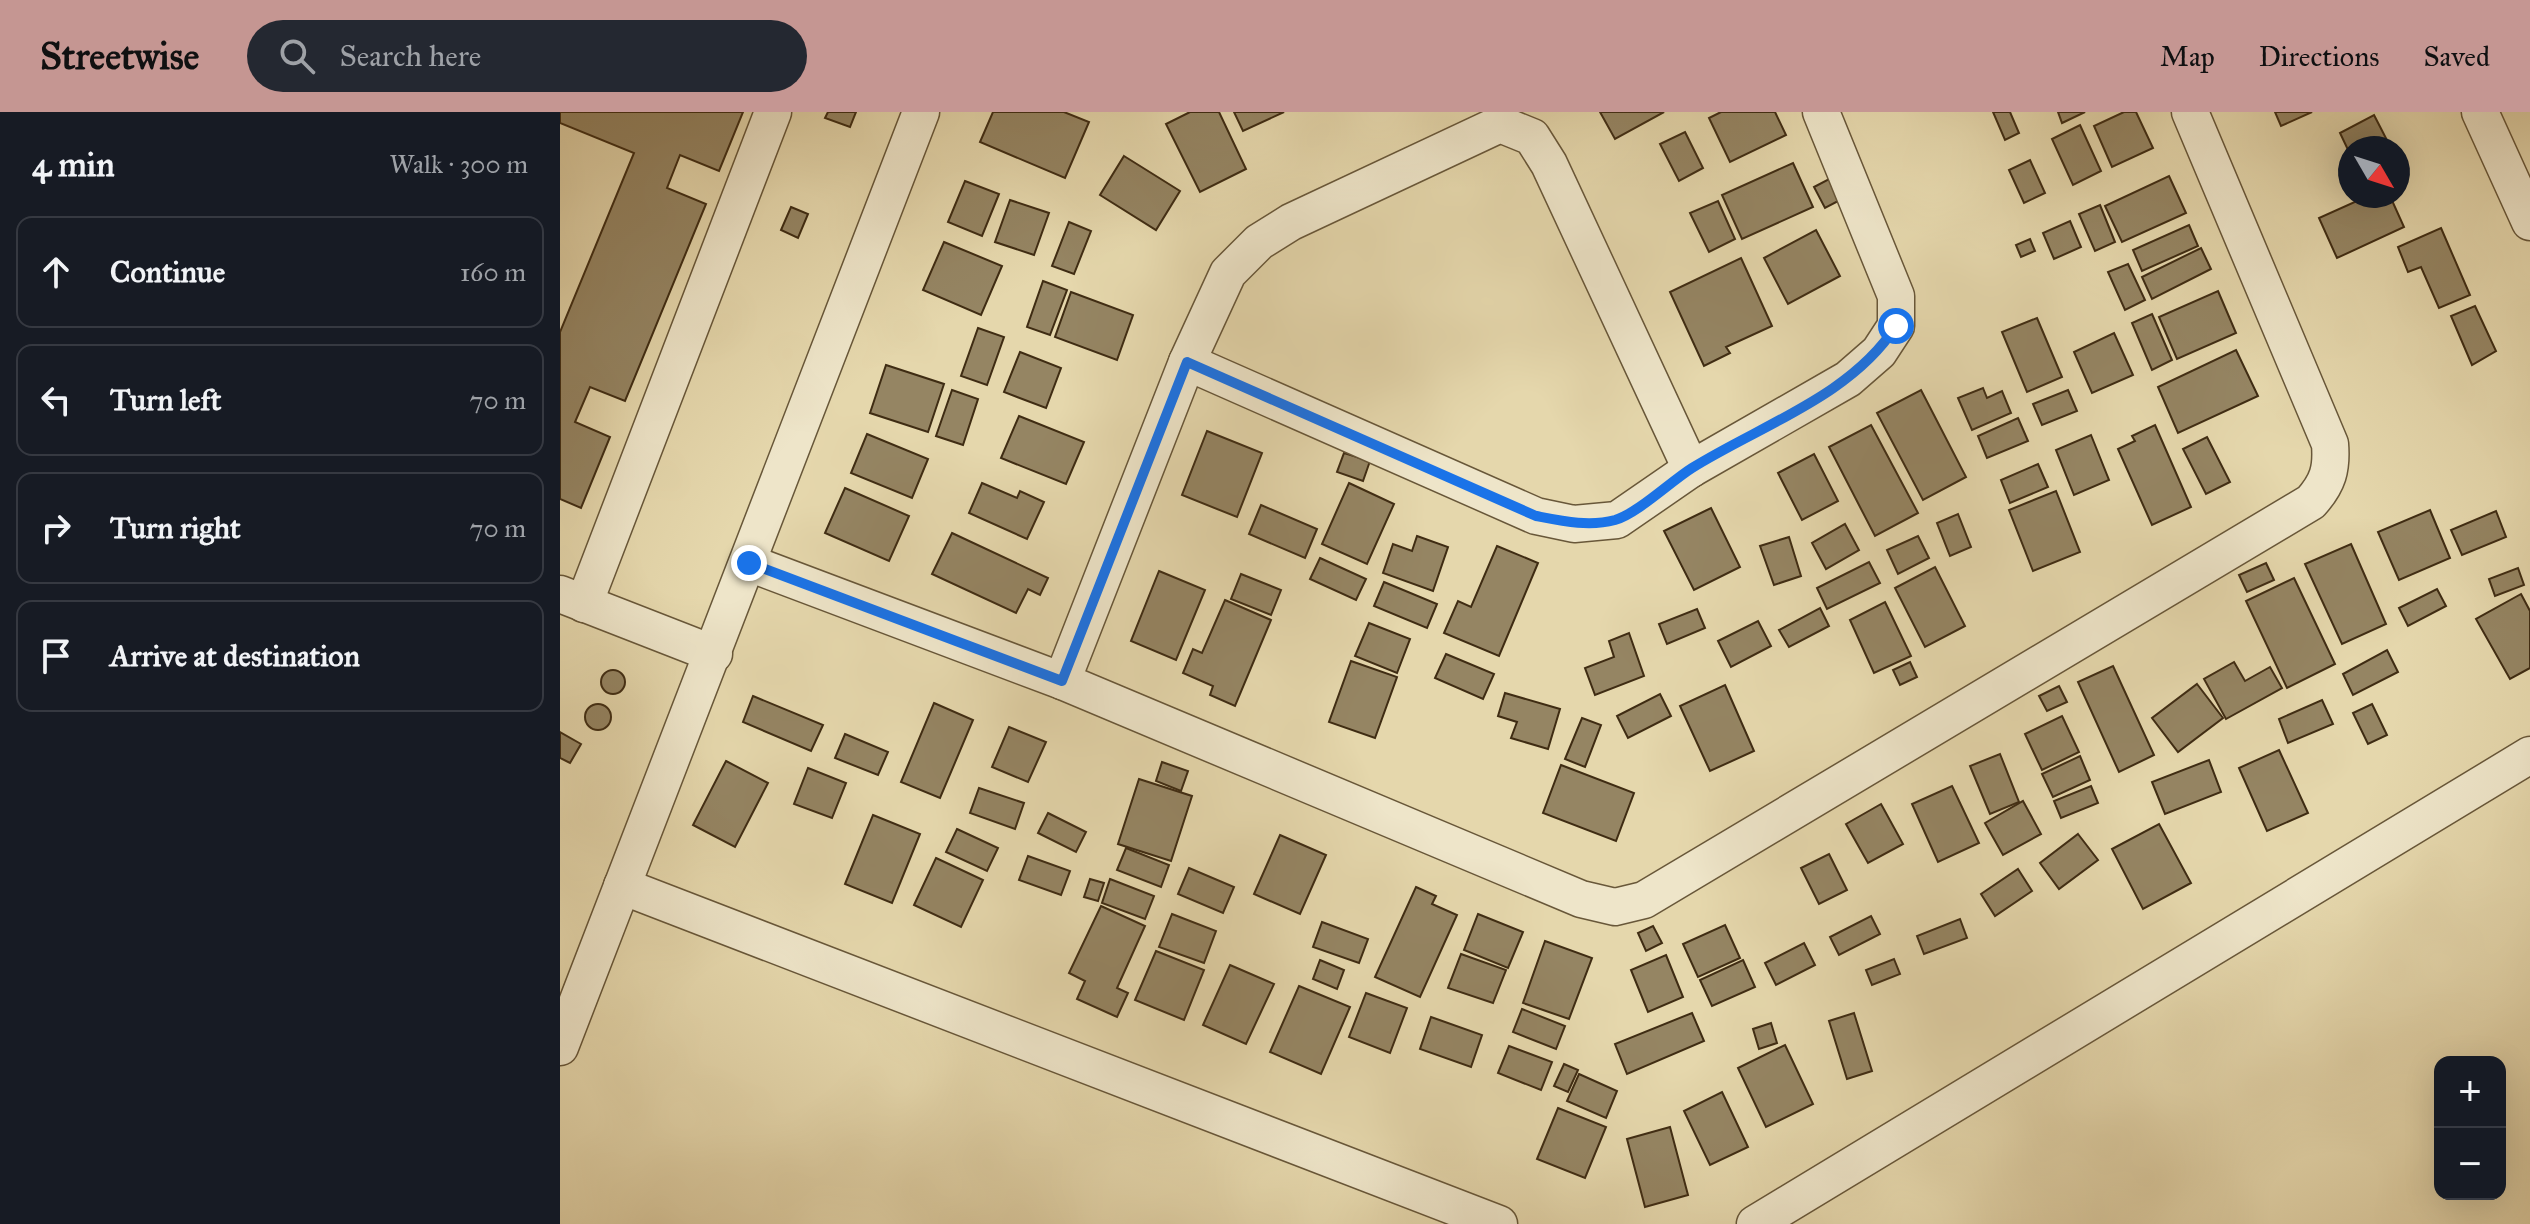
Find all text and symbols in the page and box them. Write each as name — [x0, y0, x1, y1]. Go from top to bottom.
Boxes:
search box — [247, 20, 807, 92]
text: Streetwise — [40, 33, 199, 79]
icon: search — [275, 34, 319, 78]
text: Search here — [339, 38, 481, 74]
text: Map — [2160, 39, 2215, 74]
text: Directions — [2259, 39, 2380, 74]
text: Saved — [2424, 39, 2490, 74]
north arrow — [2338, 136, 2410, 208]
text: 4 min — [32, 144, 115, 185]
text: Walk · 300 m — [389, 148, 528, 180]
icon: ahead — [34, 250, 78, 294]
text: Continue — [110, 254, 225, 290]
text: 160 m — [460, 256, 526, 288]
route start — [1878, 308, 1914, 344]
icon: left — [34, 378, 78, 422]
text: Turn left — [110, 382, 221, 418]
text: 70 m — [470, 384, 526, 416]
icon: right — [34, 506, 78, 550]
text: Turn right — [110, 510, 241, 546]
text: 70 m — [470, 512, 526, 544]
route end — [731, 545, 767, 581]
icon: arrive — [34, 634, 78, 678]
text: Arrive at destination — [110, 638, 360, 674]
map controls — [2434, 1056, 2506, 1200]
button: + — [2434, 1056, 2506, 1128]
button: − — [2434, 1128, 2506, 1200]

